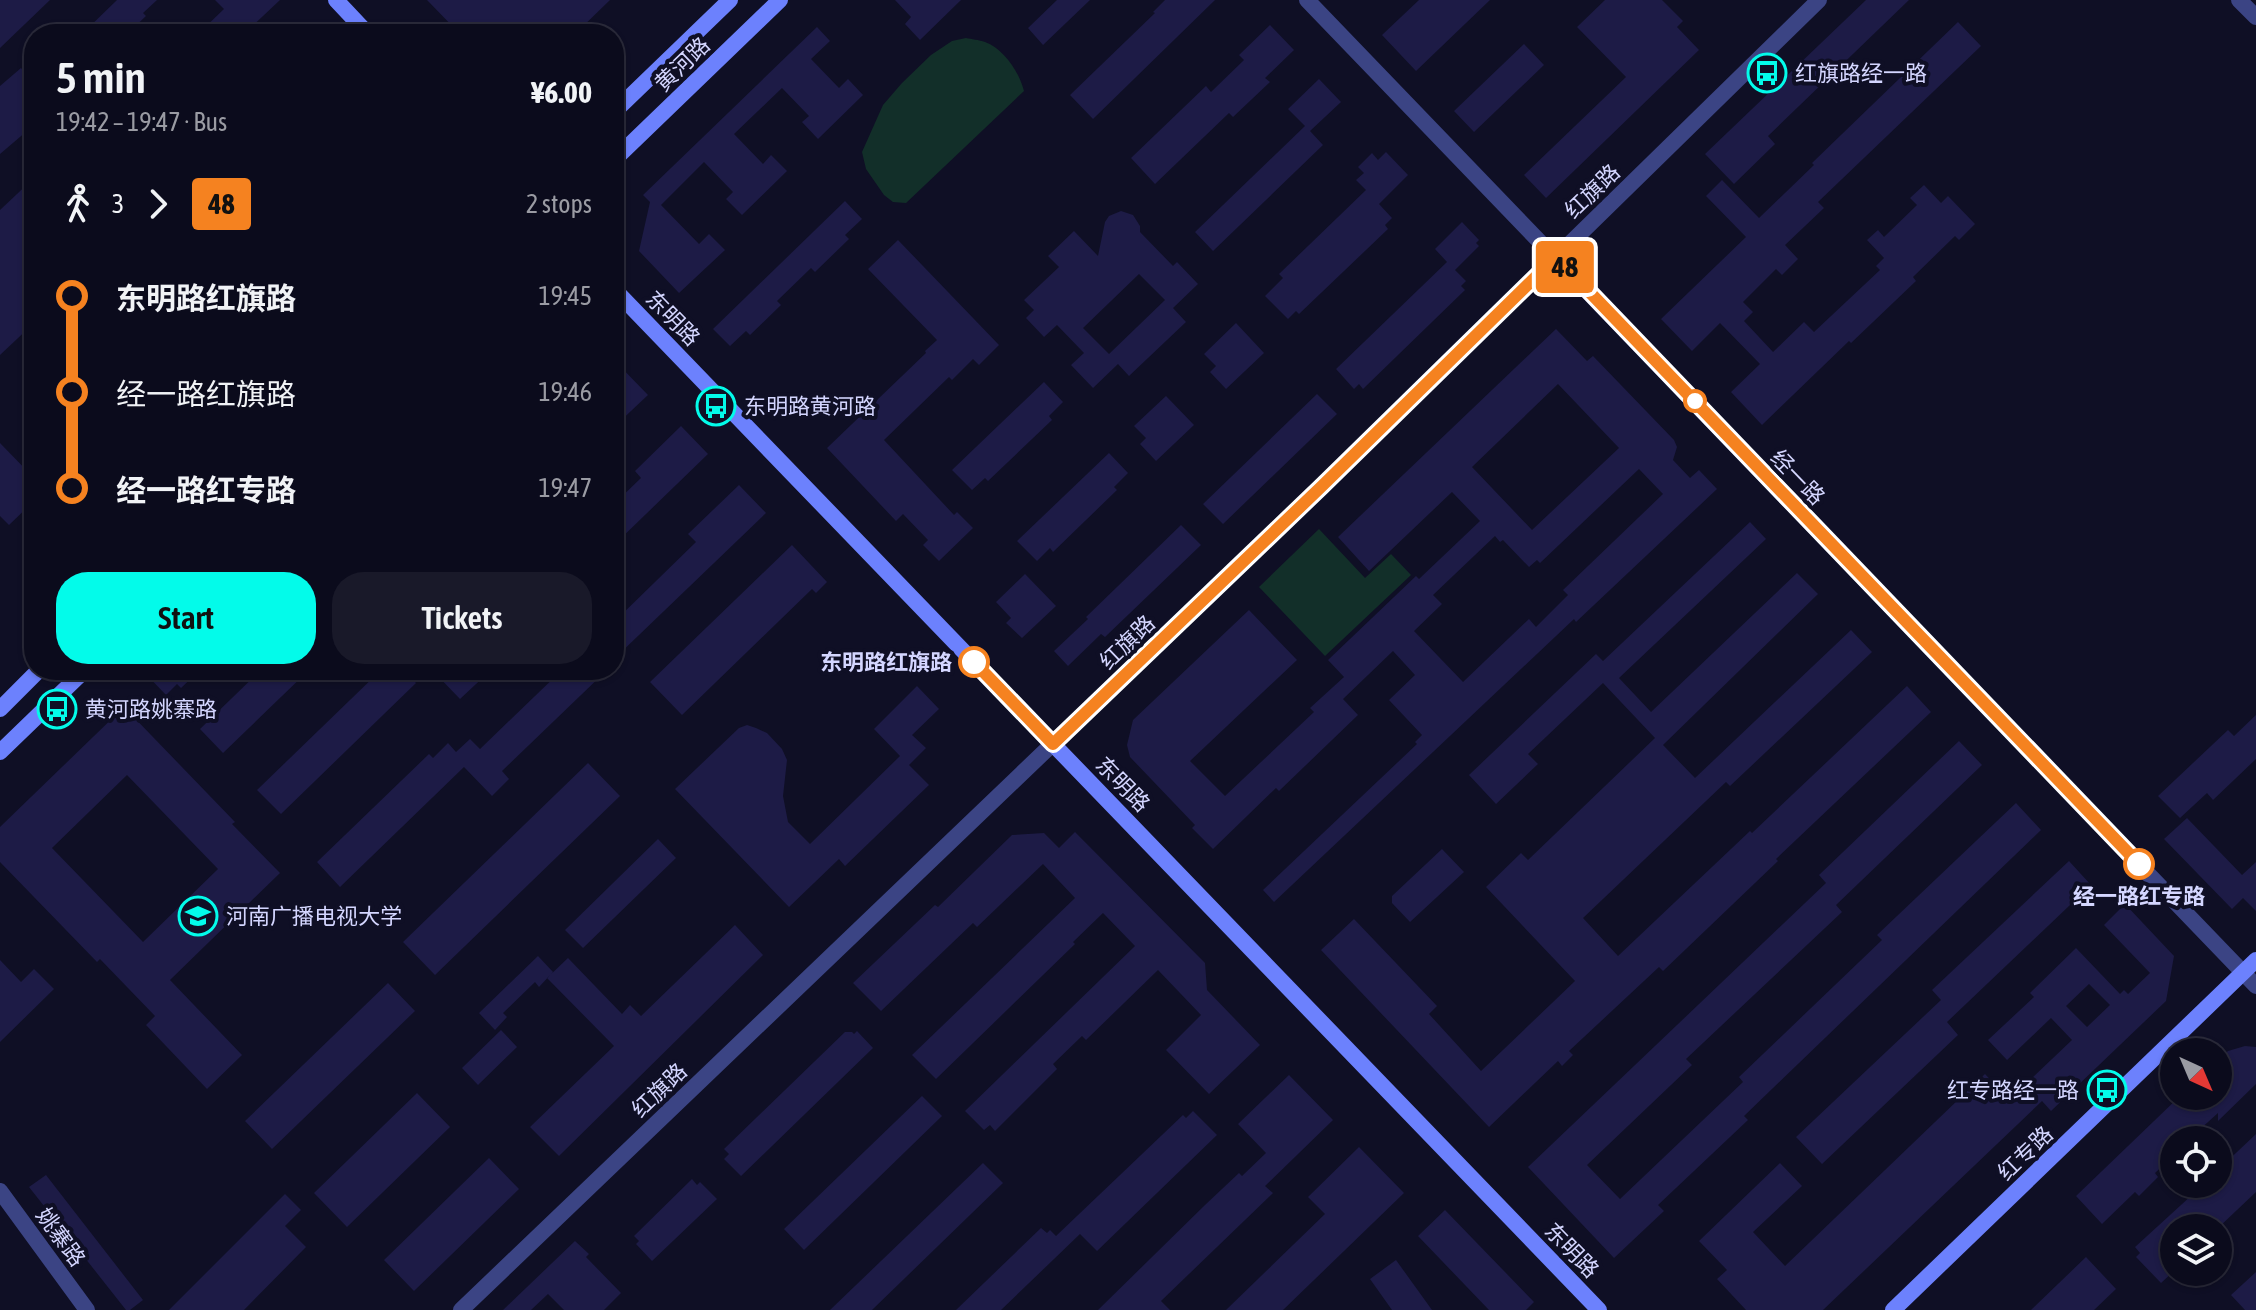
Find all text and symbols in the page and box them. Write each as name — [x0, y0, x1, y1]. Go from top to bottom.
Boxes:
street label: 黄河路 — [649, 32, 715, 96]
text: 5 min — [56, 52, 146, 102]
bus stop icon: 红旗路经一路 — [1746, 52, 1788, 94]
place label: 红旗路经一路 — [1795, 60, 1927, 86]
text: ¥6.00 — [531, 75, 592, 109]
text: 19:42 – 19:47 · Bus — [56, 107, 227, 137]
street label: 红旗路 — [1559, 159, 1625, 223]
icon: walk — [56, 182, 100, 226]
icon: forward — [136, 182, 180, 226]
text: 48 — [208, 188, 235, 220]
text: 3 — [112, 189, 124, 219]
text: 2 stops — [526, 189, 592, 219]
line badge: 48 — [1529, 241, 1601, 293]
text: 48 — [1552, 251, 1578, 283]
text: 东明路红旗路 — [116, 281, 296, 315]
text: 19:45 — [538, 281, 592, 311]
street label: 东明路 — [641, 285, 705, 351]
text: 经一路红旗路 — [116, 377, 296, 411]
text: 19:46 — [538, 377, 592, 407]
bus stop icon: 东明路黄河路 — [695, 385, 737, 427]
unlabelled marker — [1684, 390, 1706, 412]
place label: 东明路黄河路 — [744, 393, 876, 419]
street label: 经一路 — [1766, 444, 1830, 510]
text: 经一路红专路 — [116, 473, 296, 507]
text: 19:47 — [538, 473, 592, 503]
button: Start — [56, 572, 316, 664]
button: Tickets — [332, 572, 592, 664]
street label: 红旗路 — [1094, 610, 1160, 674]
marker: 东明路红旗路 — [959, 647, 989, 677]
place label: 东明路红旗路 — [820, 649, 952, 675]
bus stop icon: 黄河路姚寨路 — [36, 688, 78, 730]
place label: 黄河路姚寨路 — [85, 696, 217, 722]
street label: 东明路 — [1091, 751, 1155, 817]
marker: 经一路红专路 — [2124, 849, 2154, 879]
place label: 经一路红专路 — [2073, 883, 2205, 909]
school or university icon: 河南广播电视大学 — [177, 895, 219, 937]
place label: 河南广播电视大学 — [226, 903, 402, 929]
north arrow — [2160, 1038, 2232, 1110]
map controls — [2160, 1038, 2232, 1286]
street label: 红旗路 — [626, 1058, 692, 1122]
bus stop icon: 红专路经一路 — [2086, 1069, 2128, 1111]
place label: 红专路经一路 — [1947, 1077, 2079, 1103]
street label: 红专路 — [1992, 1121, 2058, 1185]
button: locate — [2160, 1126, 2232, 1198]
street label: 姚寨路 — [31, 1203, 91, 1271]
button: layers — [2160, 1214, 2232, 1286]
street label: 东明路 — [1540, 1217, 1604, 1283]

